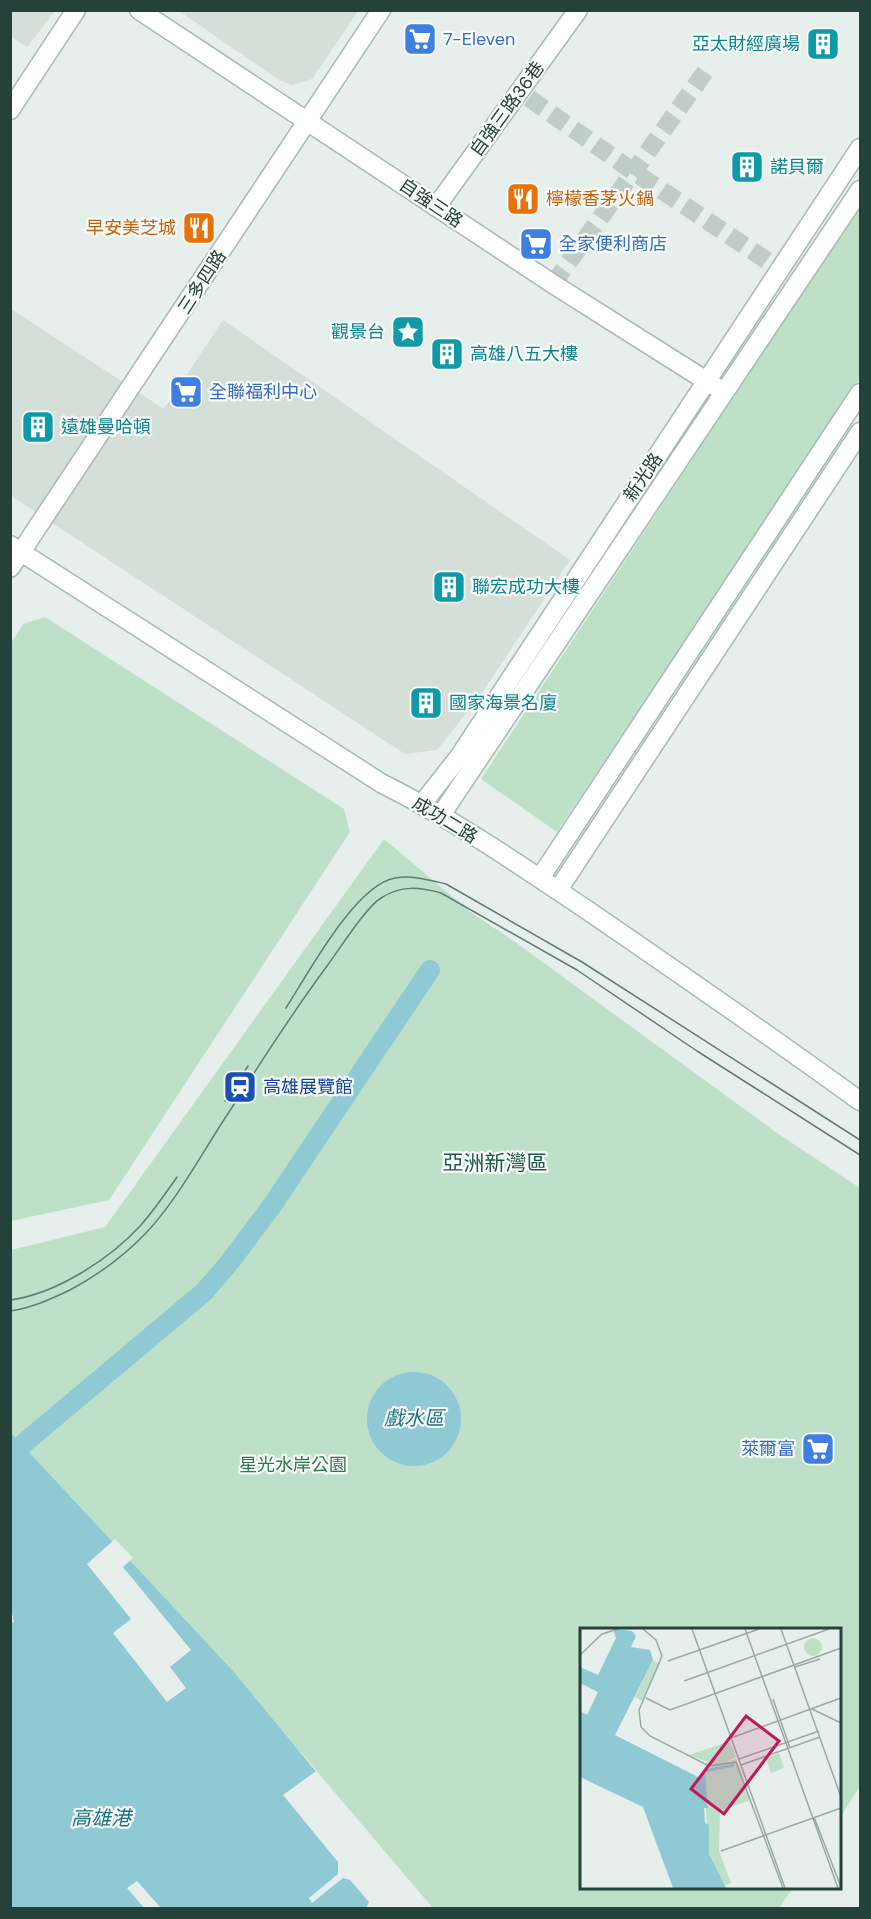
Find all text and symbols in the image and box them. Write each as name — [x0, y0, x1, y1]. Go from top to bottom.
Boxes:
supermarket icon: 7-Eleven — [402, 21, 438, 57]
building icon: 亞太財經廣場 — [805, 26, 841, 62]
place label: 7-Eleven — [443, 27, 515, 51]
place label: 亞太財經廣場 — [692, 32, 800, 56]
street label: 自強三路36巷 — [464, 57, 550, 161]
building icon: 諾貝爾 — [729, 149, 765, 185]
place label: 諾貝爾 — [770, 155, 824, 179]
street label: 自強三路 — [394, 173, 468, 233]
restaurant icon: 檸檬香茅火鍋 — [505, 181, 541, 217]
place label: 檸檬香茅火鍋 — [546, 187, 654, 211]
restaurant icon: 早安美芝城 — [181, 210, 217, 246]
place label: 早安美芝城 — [86, 216, 176, 240]
supermarket icon: 全家便利商店 — [518, 226, 554, 262]
place label: 全家便利商店 — [559, 232, 667, 256]
street label: 三多四路 — [172, 245, 232, 319]
place icon: 觀景台 — [390, 314, 426, 350]
place label: 觀景台 — [331, 320, 385, 344]
building icon: 高雄八五大樓 — [429, 336, 465, 372]
place label: 高雄八五大樓 — [470, 342, 578, 366]
supermarket icon: 全聯福利中心 — [168, 374, 204, 410]
place label: 全聯福利中心 — [209, 380, 317, 404]
building icon: 遠雄曼哈頓 — [20, 409, 56, 445]
place label: 遠雄曼哈頓 — [61, 415, 151, 439]
street label: 新光路 — [618, 448, 668, 506]
building icon: 聯宏成功大樓 — [431, 569, 467, 605]
place label: 聯宏成功大樓 — [472, 575, 580, 599]
building icon: 國家海景名廈 — [408, 685, 444, 721]
place label: 國家海景名廈 — [449, 691, 557, 715]
street label: 成功二路 — [408, 791, 482, 849]
station icon: 高雄展覽館 — [222, 1069, 258, 1105]
place label: 高雄展覽館 — [263, 1075, 353, 1099]
district label: 亞洲新灣區 — [443, 1149, 548, 1177]
water label: 戲水區 — [384, 1405, 447, 1431]
supermarket icon: 萊爾富 — [800, 1431, 836, 1467]
place label: 萊爾富 — [741, 1437, 795, 1461]
park label: 星光水岸公園 — [239, 1453, 347, 1477]
inset map — [580, 1628, 841, 1889]
water label: 高雄港 — [71, 1805, 134, 1831]

